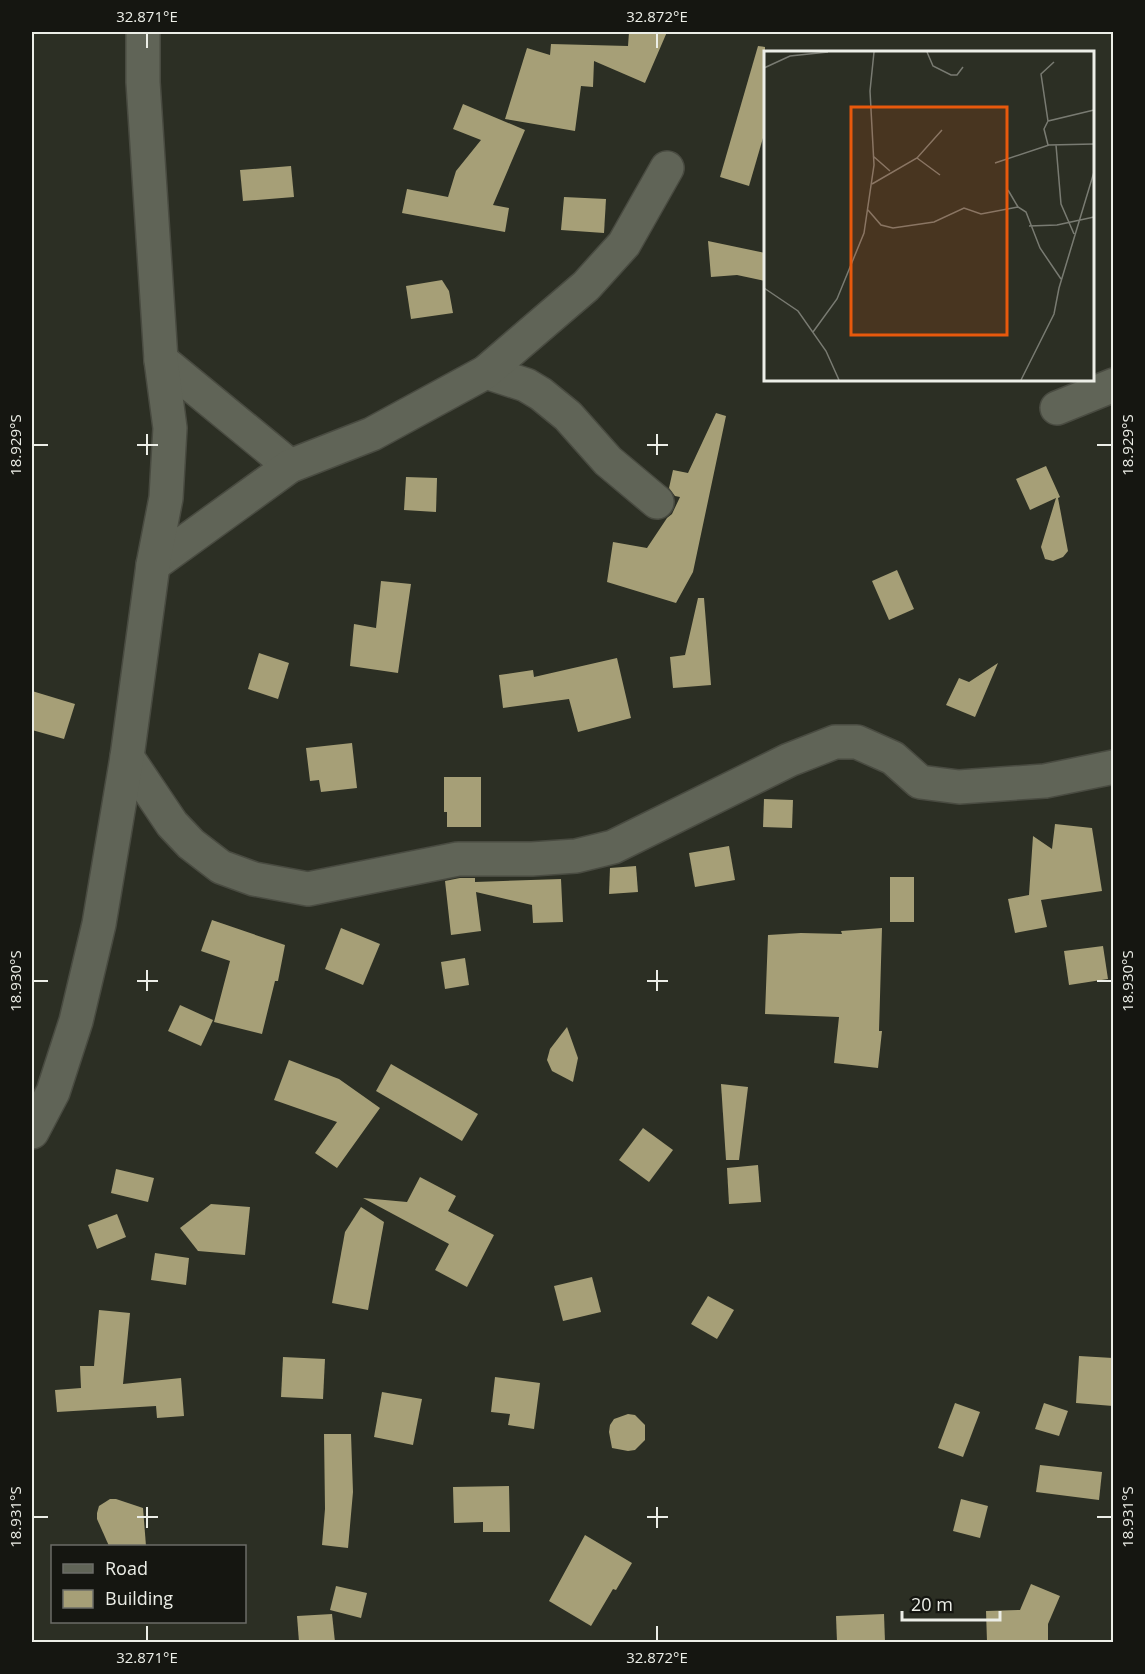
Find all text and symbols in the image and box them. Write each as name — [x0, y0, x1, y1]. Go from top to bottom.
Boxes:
text: 32.871°E — [116, 6, 178, 26]
text: 32.872°E — [626, 6, 688, 26]
inset map — [764, 51, 1094, 381]
text: 18.929°S — [5, 414, 25, 476]
text: 18.929°S — [1117, 414, 1137, 476]
text: 18.930°S — [5, 950, 25, 1012]
text: 18.930°S — [1117, 950, 1137, 1012]
text: 18.931°S — [5, 1486, 25, 1548]
text: 18.931°S — [1117, 1486, 1137, 1548]
legend — [51, 1545, 246, 1623]
text: Road — [105, 1556, 148, 1580]
scale bar — [902, 1584, 1000, 1622]
text: Building — [105, 1586, 173, 1610]
text: 20 m — [911, 1592, 953, 1616]
text: 32.871°E — [116, 1647, 178, 1667]
text: 32.872°E — [626, 1647, 688, 1667]

